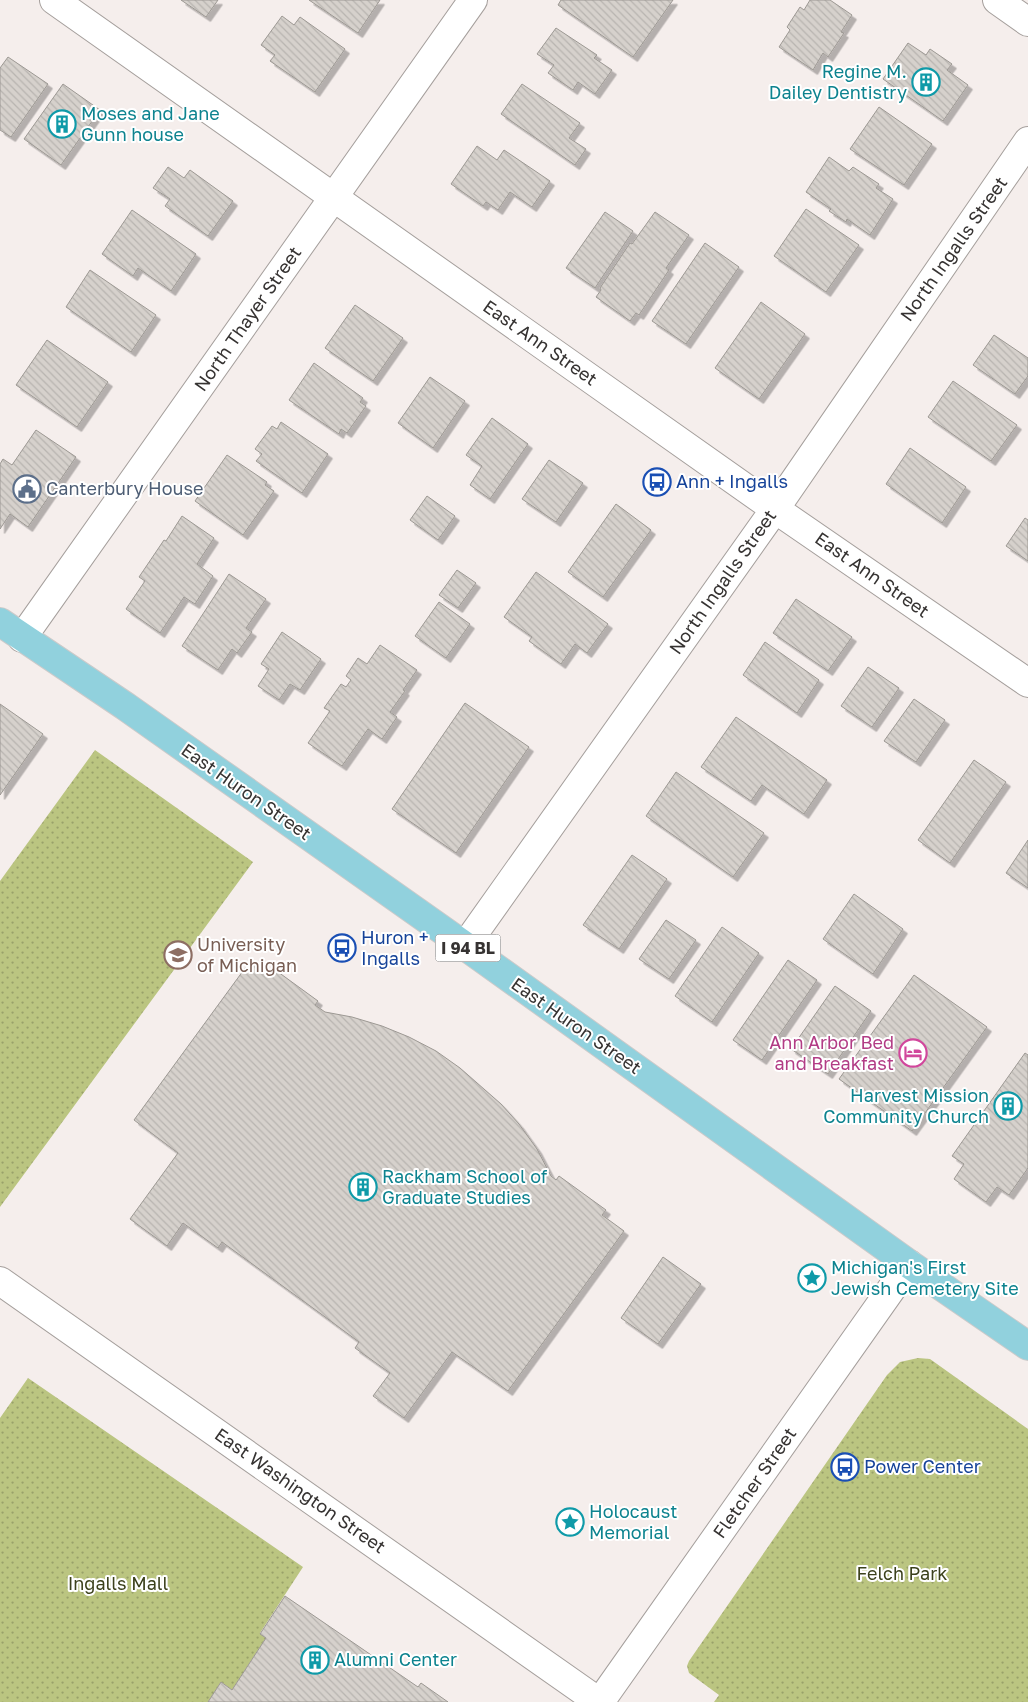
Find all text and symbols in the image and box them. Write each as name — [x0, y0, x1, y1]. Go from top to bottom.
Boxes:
place label: Regine M. Dailey Dentistry — [769, 60, 907, 103]
building icon: Regine M. Dailey Dentistry — [911, 67, 941, 97]
place label: Moses and Jane Gunn house — [81, 102, 220, 145]
building icon: Moses and Jane Gunn house — [47, 109, 77, 139]
street label: North Ingalls Street — [895, 172, 1011, 325]
street label: North Thayer Street — [189, 242, 305, 395]
street label: East Ann Street — [479, 295, 602, 390]
bus stop icon: Ann + Ingalls — [642, 467, 672, 497]
place label: Ann + Ingalls — [676, 470, 788, 492]
public building icon: Canterbury House — [12, 474, 42, 504]
place label: Canterbury House — [46, 477, 203, 499]
street label: North Ingalls Street — [664, 505, 780, 658]
street label: East Ann Street — [811, 527, 934, 622]
street label: East Huron Street — [177, 738, 316, 844]
place label: Huron + Ingalls — [361, 926, 429, 969]
place label: University of Michigan — [197, 933, 297, 976]
bus stop icon: Huron + Ingalls — [327, 933, 357, 963]
road number: I 94 BL — [436, 934, 500, 961]
school or university icon: University of Michigan — [163, 940, 193, 970]
street label: East Huron Street — [507, 972, 646, 1078]
place label: Ann Arbor Bed and Breakfast — [769, 1031, 894, 1074]
hotel icon: Ann Arbor Bed and Breakfast — [898, 1038, 928, 1068]
place label: Harvest Mission Community Church — [823, 1084, 989, 1127]
building icon: Harvest Mission Community Church — [993, 1091, 1023, 1121]
place label: Rackham School of Graduate Studies — [382, 1165, 548, 1208]
building icon: Rackham School of Graduate Studies — [348, 1172, 378, 1202]
place label: Michigan's First Jewish Cemetery Site — [831, 1256, 1019, 1299]
place icon: Michigan's First Jewish Cemetery Site — [797, 1263, 827, 1293]
street label: East Washington Street — [211, 1423, 390, 1558]
street label: Fletcher Street — [708, 1423, 800, 1542]
bus stop icon: Power Center — [830, 1452, 860, 1482]
place label: Power Center — [864, 1455, 981, 1477]
place label: Holocaust Memorial — [589, 1500, 677, 1543]
place icon: Holocaust Memorial — [555, 1507, 585, 1537]
park label: Felch Park — [857, 1562, 947, 1584]
park label: Ingalls Mall — [68, 1572, 169, 1594]
building icon: Alumni Center — [300, 1645, 330, 1675]
place label: Alumni Center — [334, 1648, 457, 1670]

